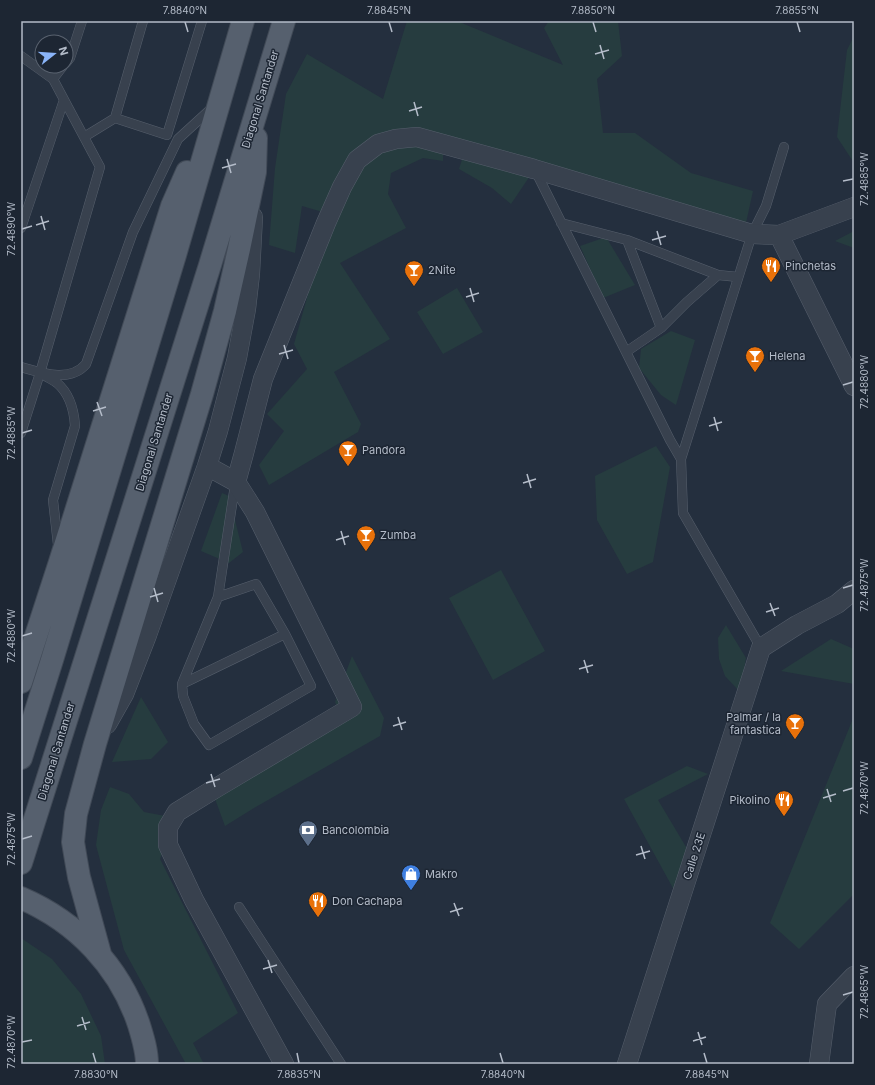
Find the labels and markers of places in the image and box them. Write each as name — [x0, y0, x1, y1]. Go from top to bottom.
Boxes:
restaurant icon: Pinchetas — [760, 255, 782, 283]
bar icon: 2Nite — [403, 259, 425, 287]
place label: Pinchetas — [785, 259, 836, 273]
place label: 2Nite — [428, 263, 456, 277]
bar icon: Helena — [744, 345, 766, 373]
place label: Helena — [769, 349, 805, 363]
bar icon: Pandora — [337, 439, 359, 467]
place label: Pandora — [362, 443, 405, 457]
bar icon: Zumba — [355, 524, 377, 552]
place label: Zumba — [380, 528, 416, 542]
place label: Palmar / la fantastica — [726, 710, 781, 737]
bar icon: Palmar / la fantastica — [784, 712, 806, 740]
restaurant icon: Pikolino — [773, 789, 795, 817]
place label: Pikolino — [730, 793, 770, 807]
bank icon: Bancolombia — [297, 819, 319, 847]
place label: Bancolombia — [322, 823, 389, 837]
shop icon: Makro — [400, 863, 422, 891]
place label: Makro — [425, 867, 458, 881]
restaurant icon: Don Cachapa — [307, 890, 329, 918]
place label: Don Cachapa — [332, 894, 402, 908]

